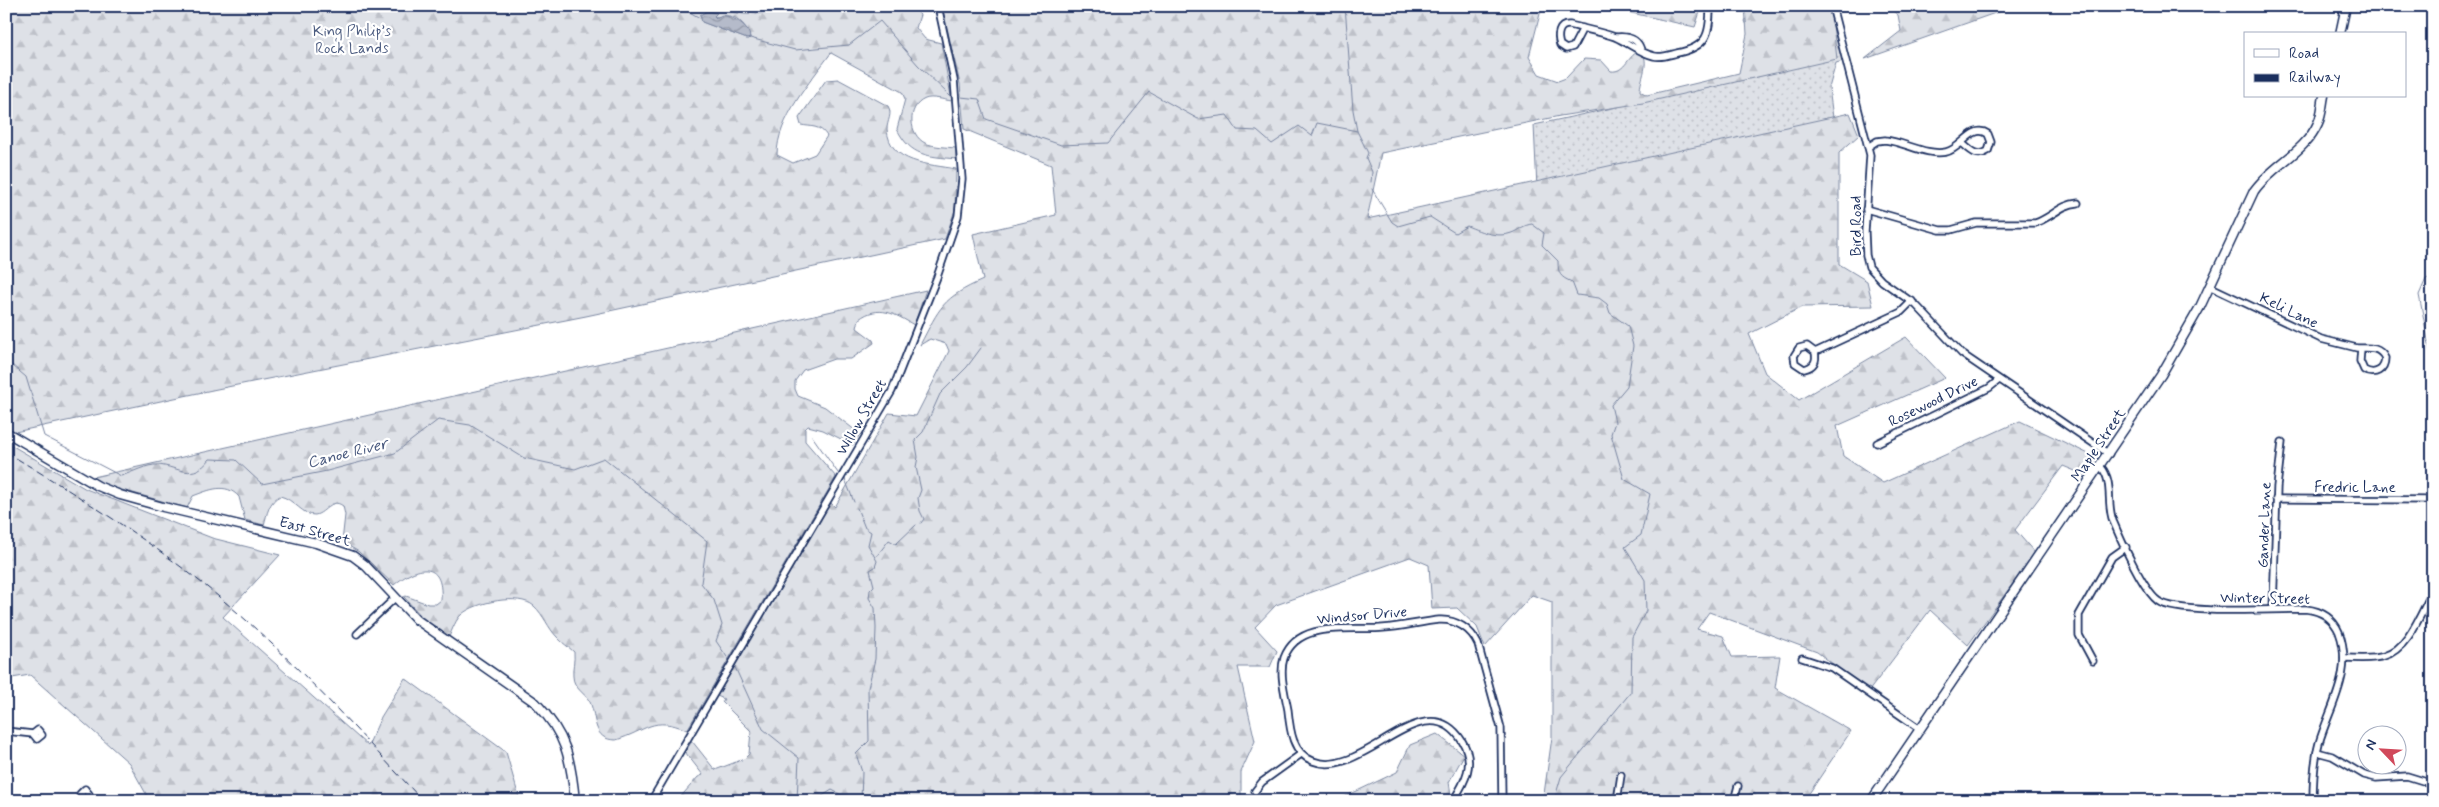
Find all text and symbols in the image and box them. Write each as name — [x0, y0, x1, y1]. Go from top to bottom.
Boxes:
park label: King Philip’s Rock Lands — [313, 22, 392, 59]
legend — [2244, 32, 2406, 98]
text: Road — [2289, 44, 2319, 64]
text: Railway — [2289, 68, 2341, 88]
street label: Bird Road — [1847, 196, 1867, 256]
street label: Keli Lane — [2256, 288, 2321, 334]
street label: Rosewood Drive — [1885, 372, 1982, 432]
street label: Willow Street — [832, 376, 892, 459]
street label: Maple Street — [2067, 405, 2131, 486]
water label: Canoe River — [305, 433, 392, 474]
street label: Fredric Lane — [2314, 478, 2396, 498]
street label: Gander Lane — [2254, 482, 2276, 568]
street label: East Street — [277, 512, 353, 552]
street label: Winter Street — [2220, 588, 2310, 610]
street label: Windsor Drive — [1316, 602, 1408, 630]
north arrow — [2356, 724, 2406, 774]
text: N — [2361, 737, 2381, 753]

